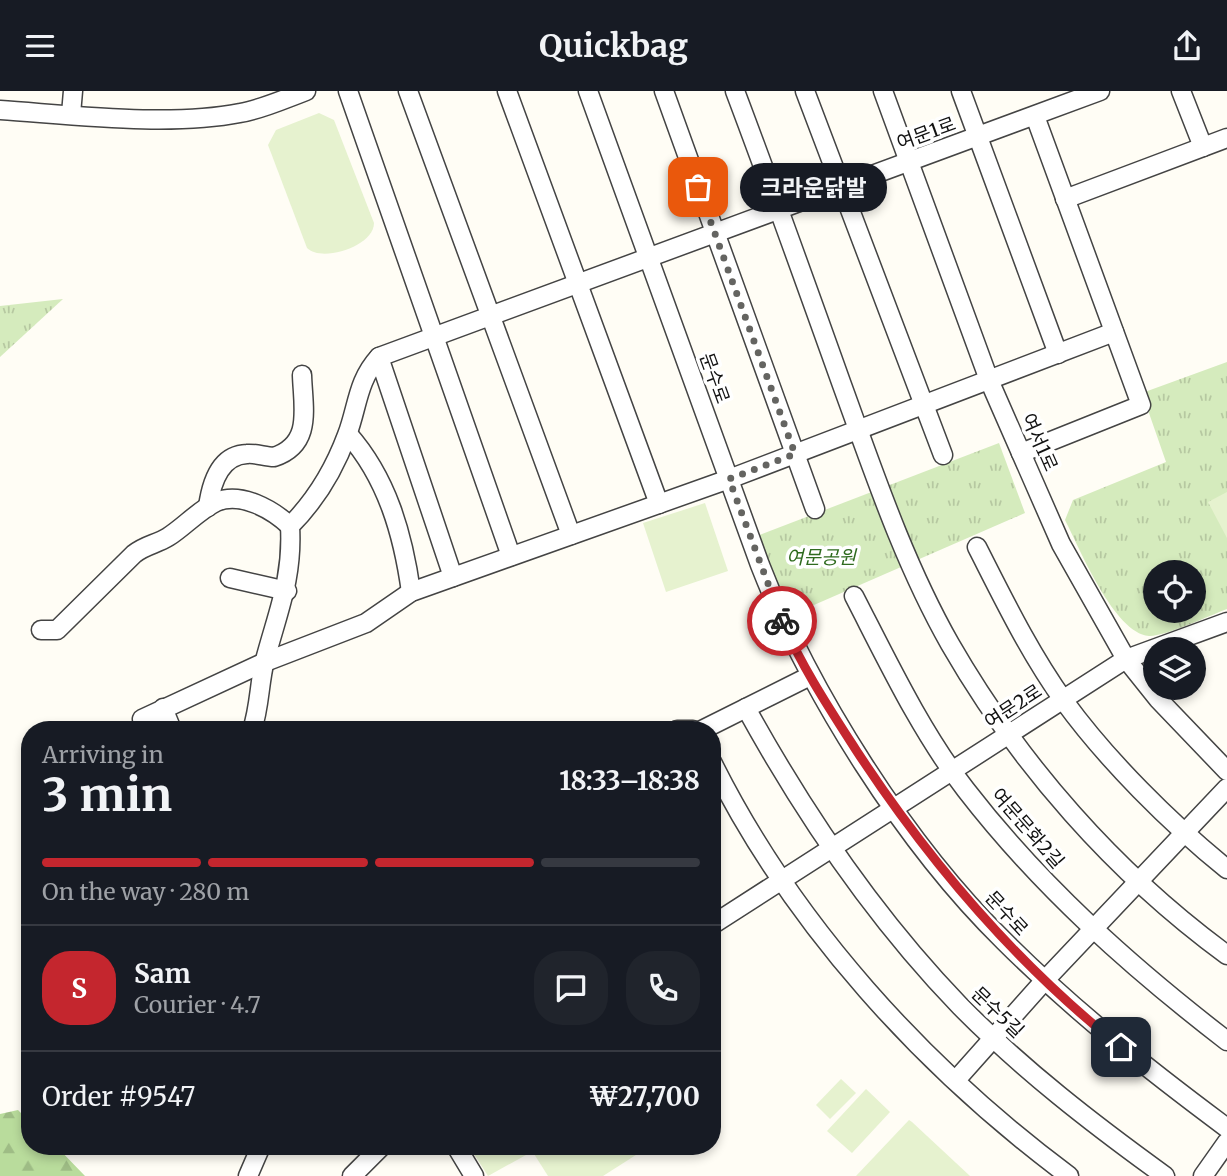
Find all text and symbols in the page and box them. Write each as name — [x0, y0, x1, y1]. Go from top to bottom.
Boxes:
text: Quickbag — [539, 26, 688, 66]
icon: menu — [21, 27, 59, 65]
icon: share — [1168, 27, 1206, 65]
street label: 여문1로 — [893, 111, 959, 155]
pin — [668, 157, 728, 217]
callout: 크라운닭발 — [740, 163, 887, 211]
icon: bag — [679, 168, 717, 206]
text: 크라운닭발 — [761, 173, 866, 202]
street label: 문수로 — [695, 349, 735, 407]
street label: 여서1로 — [1017, 409, 1063, 475]
park label: 여문공원 — [786, 545, 857, 569]
map controls — [1143, 560, 1206, 700]
button: locate — [1143, 560, 1206, 623]
courier — [747, 586, 817, 656]
icon: bike — [763, 602, 801, 640]
button: layers — [1143, 637, 1206, 700]
street label: 여문2로 — [980, 679, 1046, 733]
text: Arriving in — [42, 740, 164, 769]
text: 18:33–18:38 — [559, 764, 700, 797]
text: 3 min — [42, 766, 172, 824]
street label: 여문문화2길 — [987, 783, 1069, 873]
text: On the way · 280 m — [42, 877, 249, 906]
street label: 문수로 — [980, 886, 1034, 940]
button: chat — [534, 951, 608, 1025]
button: phone — [626, 951, 700, 1025]
text: Sam — [134, 957, 191, 990]
text: S — [71, 972, 87, 1005]
street label: 문수5길 — [967, 981, 1029, 1043]
text: Courier · 4.7 — [134, 990, 261, 1019]
pin — [1091, 1017, 1151, 1077]
icon: home — [1102, 1028, 1140, 1066]
text: Order #9547 — [42, 1080, 195, 1113]
text: ₩27,700 — [589, 1080, 700, 1113]

